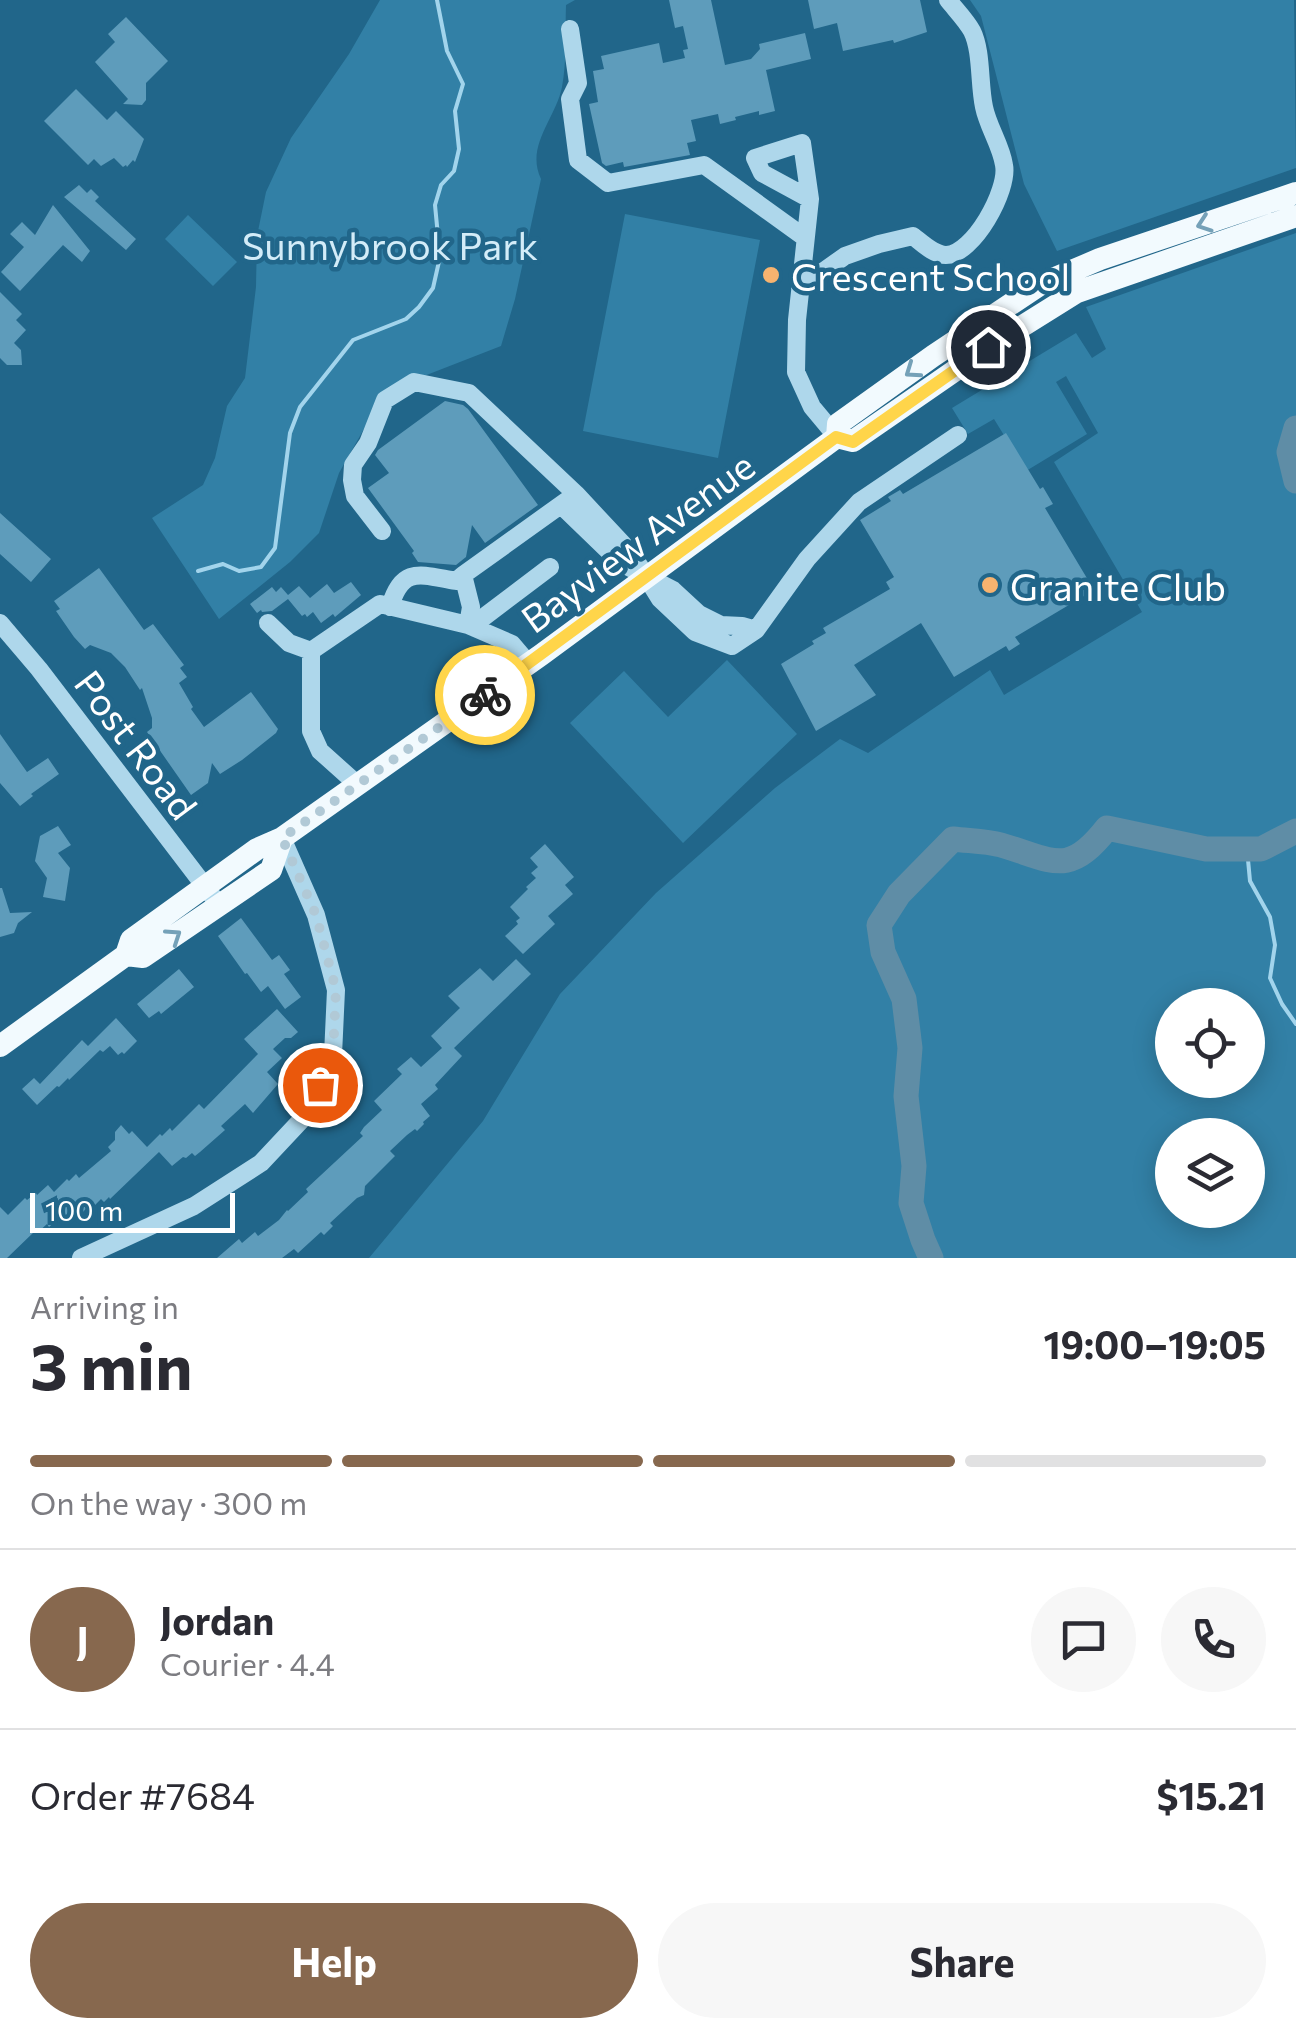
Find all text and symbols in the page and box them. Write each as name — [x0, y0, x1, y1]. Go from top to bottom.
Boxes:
one-way arrow — [1196, 212, 1213, 233]
park label: Sunnybrook Park — [242, 221, 538, 268]
place label: Crescent School — [791, 252, 1070, 299]
marker: Crescent School — [760, 264, 782, 286]
pin — [946, 305, 1031, 390]
icon: home — [961, 320, 1016, 375]
one-way arrow — [905, 359, 923, 377]
street label: Bayview Avenue — [511, 441, 763, 641]
place label: Granite Club — [1010, 562, 1226, 609]
marker: Granite Club — [979, 574, 1001, 596]
courier — [435, 645, 535, 745]
street label: Post Road — [66, 660, 208, 828]
icon: bike — [458, 668, 513, 723]
one-way arrow — [163, 930, 182, 948]
map controls — [1155, 988, 1265, 1228]
button: locate — [1155, 988, 1265, 1098]
pin — [278, 1043, 363, 1128]
icon: bag — [293, 1058, 348, 1113]
button: layers — [1155, 1118, 1265, 1228]
scale bar — [30, 1188, 235, 1232]
text: 100 m — [45, 1193, 123, 1227]
text: Arriving in — [30, 1286, 179, 1326]
text: 19:00–19:05 — [1043, 1320, 1266, 1367]
text: 3 min — [30, 1324, 193, 1403]
text: On the way · 300 m — [30, 1482, 307, 1522]
button: chat — [1031, 1587, 1136, 1692]
button: phone — [1161, 1587, 1266, 1692]
text: Jordan — [160, 1596, 274, 1643]
text: J — [76, 1616, 89, 1663]
text: Courier · 4.4 — [160, 1643, 335, 1683]
text: Order #7684 — [30, 1771, 255, 1818]
text: $15.21 — [1156, 1771, 1266, 1818]
button: Help — [30, 1903, 638, 2018]
button: Share — [658, 1903, 1266, 2018]

